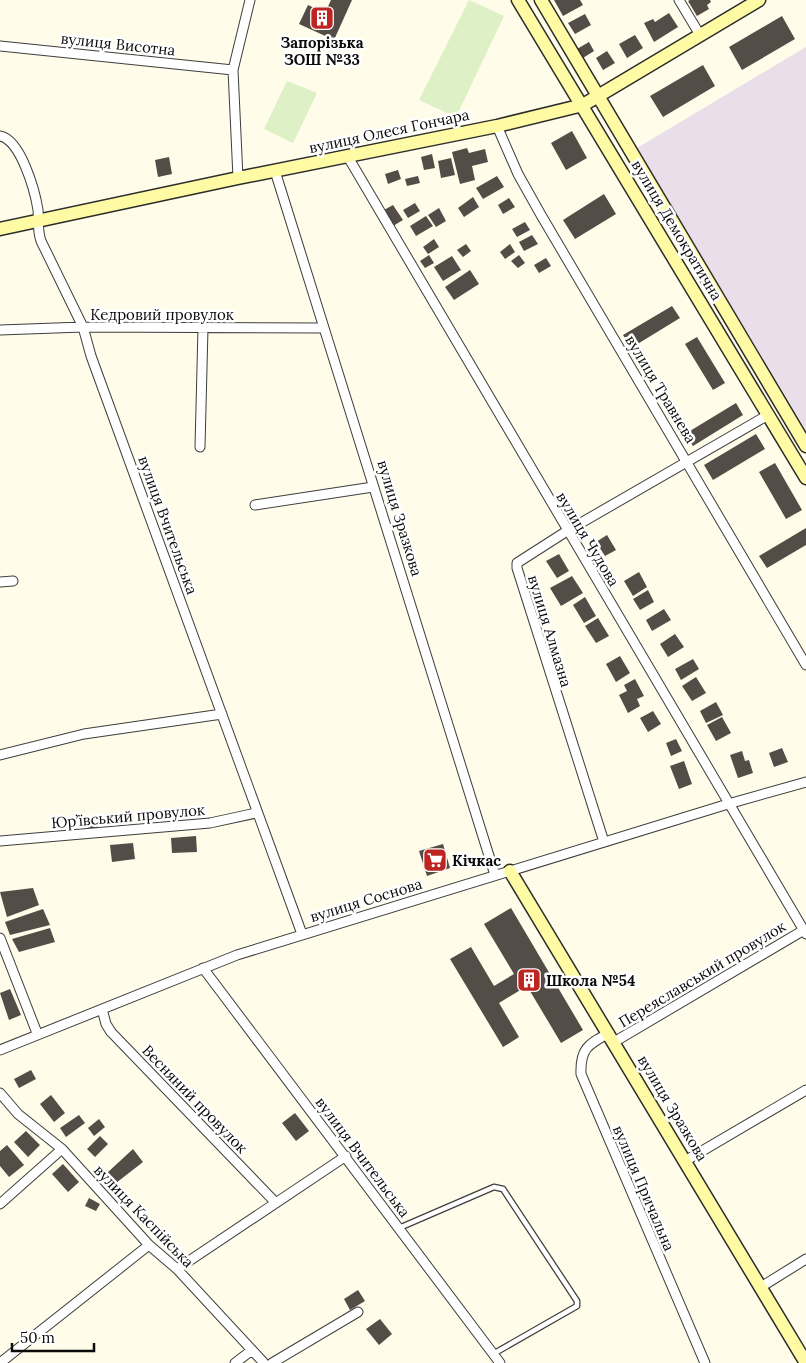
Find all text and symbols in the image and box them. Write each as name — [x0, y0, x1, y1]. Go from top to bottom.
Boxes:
building icon: Запорізька ЗОШ №33 — [309, 5, 335, 31]
street label: вулиця Висотна — [60, 29, 177, 59]
place label: Запорізька ЗОШ №33 — [280, 33, 364, 69]
street label: вулиця Олеся Гончара — [307, 105, 471, 157]
street label: вулиця Демократична — [627, 156, 727, 304]
street label: Кедровий провулок — [90, 305, 234, 324]
street label: вулиця Травнева — [621, 332, 701, 447]
street label: вулиця Вчительська — [134, 453, 202, 597]
street label: вулиця Зразкова — [373, 458, 427, 579]
street label: вулиця Чудова — [552, 488, 624, 590]
street label: вулиця Алмазна — [524, 573, 576, 690]
street label: Юр’ївський провулок — [50, 800, 206, 832]
supermarket icon: Кічкас — [422, 847, 448, 873]
place label: Кічкас — [452, 851, 501, 870]
street label: вулиця Соснова — [308, 874, 425, 926]
street label: Переяславський провулок — [615, 916, 789, 1032]
building icon: Школа №54 — [516, 967, 542, 993]
place label: Школа №54 — [546, 971, 635, 990]
street label: Весняний провулок — [138, 1041, 252, 1157]
street label: вулиця Зразкова — [634, 1052, 712, 1165]
street label: вулиця Вчительська — [312, 1093, 415, 1221]
street label: вулиця Причальна — [609, 1122, 679, 1254]
street label: вулиця Каспійська — [90, 1161, 198, 1272]
scale bar — [12, 1320, 95, 1352]
text: 50 m — [20, 1328, 55, 1347]

